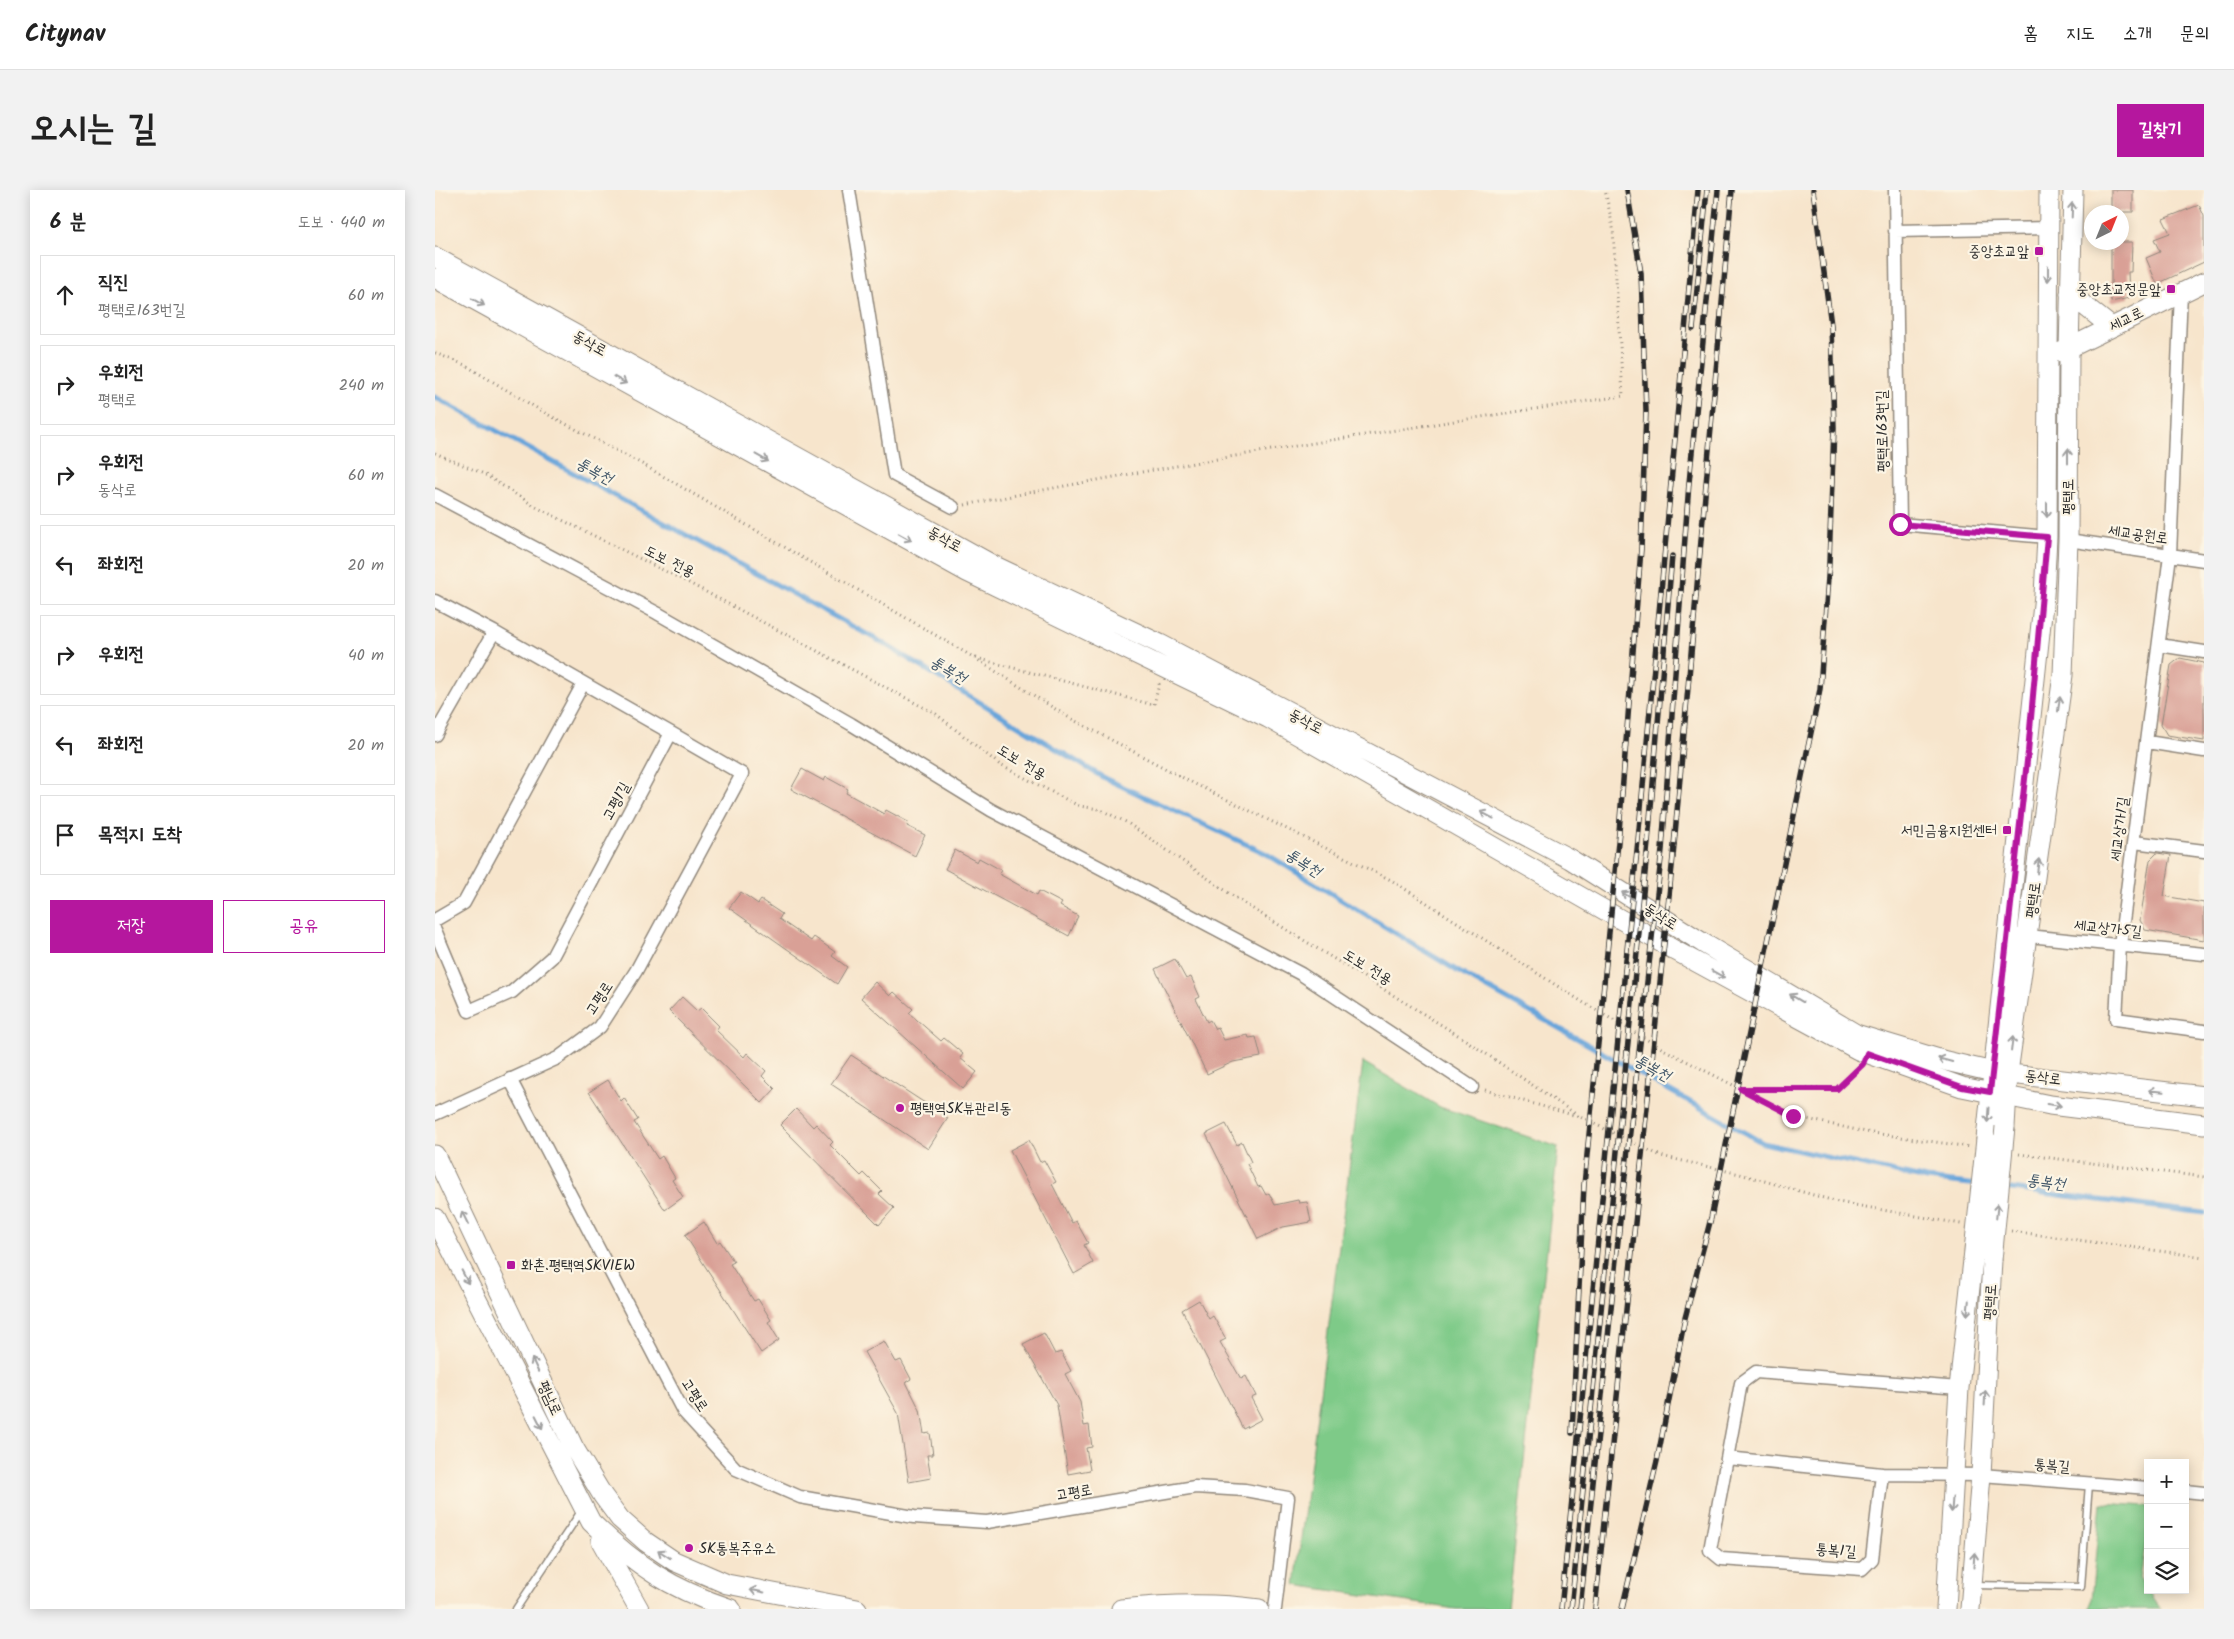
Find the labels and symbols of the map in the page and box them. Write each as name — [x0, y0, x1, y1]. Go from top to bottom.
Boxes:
one-way arrow — [2068, 202, 2077, 218]
north arrow — [2084, 205, 2129, 250]
place label: 중앙초교앞 — [1969, 240, 2029, 264]
marker: 중앙초교앞 — [2033, 245, 2045, 257]
one-way arrow — [2043, 265, 2053, 281]
place label: 중앙초교정문앞 — [2077, 278, 2161, 302]
marker: 중앙초교정문앞 — [2165, 283, 2177, 295]
one-way arrow — [470, 297, 484, 307]
street label: 세교로 — [2105, 301, 2148, 339]
street label: 동삭로 — [568, 325, 611, 363]
one-way arrow — [612, 376, 627, 385]
street label: 평택로163번길 — [1870, 390, 1896, 472]
one-way arrow — [2063, 449, 2073, 465]
water label: 통복천 — [571, 451, 619, 493]
one-way arrow — [755, 454, 769, 464]
street label: 평택로 — [2057, 479, 2081, 515]
one-way arrow — [2042, 502, 2052, 518]
route start — [1889, 513, 1912, 536]
street label: 세교공원로 — [2106, 519, 2169, 551]
street label: 동삭로 — [923, 521, 966, 559]
one-way arrow — [897, 532, 912, 542]
street label: 도보 전용 — [640, 539, 699, 585]
water label: 통복천 — [925, 650, 973, 692]
one-way arrow — [2054, 697, 2064, 713]
street label: 동삭로 — [1284, 703, 1327, 741]
street label: 도보 전용 — [992, 739, 1051, 787]
street label: 고평1길 — [597, 778, 637, 825]
street label: 세교상가1길 — [2104, 795, 2136, 863]
one-way arrow — [1480, 810, 1494, 820]
place label: 서민금융지원센터 — [1900, 819, 1997, 843]
marker: 서민금융지원센터 — [2001, 824, 2013, 836]
water label: 통복천 — [1280, 842, 1328, 885]
one-way arrow — [2033, 858, 2043, 874]
street label: 평택로 — [2020, 881, 2048, 920]
one-way arrow — [1621, 890, 1635, 900]
street label: 동삭로 — [1639, 897, 1682, 937]
street label: 세교상가5길 — [2073, 913, 2143, 945]
street label: 도보 전용 — [1338, 944, 1397, 992]
one-way arrow — [1711, 970, 1725, 980]
street label: 고평로 — [580, 977, 620, 1020]
one-way arrow — [1790, 993, 1804, 1003]
one-way arrow — [2007, 1036, 2017, 1052]
water label: 통복천 — [1629, 1048, 1677, 1090]
one-way arrow — [1938, 1055, 1954, 1065]
street label: 동삭로 — [2023, 1064, 2062, 1092]
one-way arrow — [2148, 1086, 2164, 1096]
place label: 평택역SK뷰관리동 — [910, 1097, 1011, 1121]
one-way arrow — [2046, 1101, 2062, 1111]
marker: 평택역SK뷰관리동 — [894, 1102, 906, 1114]
route end — [1782, 1105, 1805, 1128]
one-way arrow — [1983, 1107, 1992, 1123]
water label: 통복천 — [2025, 1168, 2069, 1198]
one-way arrow — [1992, 1203, 2002, 1219]
one-way arrow — [460, 1211, 470, 1226]
place label: 화촌.평택역SKVIEW — [521, 1254, 635, 1278]
marker: 화촌.평택역SKVIEW — [505, 1259, 517, 1271]
one-way arrow — [461, 1269, 470, 1284]
street label: 평택로 — [1978, 1283, 2004, 1321]
one-way arrow — [1963, 1300, 1973, 1316]
one-way arrow — [530, 1358, 539, 1373]
street label: 고평로 — [674, 1374, 714, 1417]
street label: 평남로 — [531, 1377, 568, 1420]
one-way arrow — [1980, 1391, 1989, 1407]
one-way arrow — [535, 1414, 544, 1429]
street label: 통복길 — [2033, 1452, 2071, 1480]
street label: 고평로 — [1054, 1478, 1094, 1508]
one-way arrow — [1948, 1497, 1957, 1513]
place label: SK통복주유소 — [699, 1537, 776, 1561]
street label: 통복1길 — [1815, 1538, 1857, 1564]
marker: SK통복주유소 — [683, 1542, 695, 1554]
one-way arrow — [657, 1549, 671, 1559]
one-way arrow — [1969, 1553, 1979, 1569]
one-way arrow — [750, 1586, 766, 1595]

